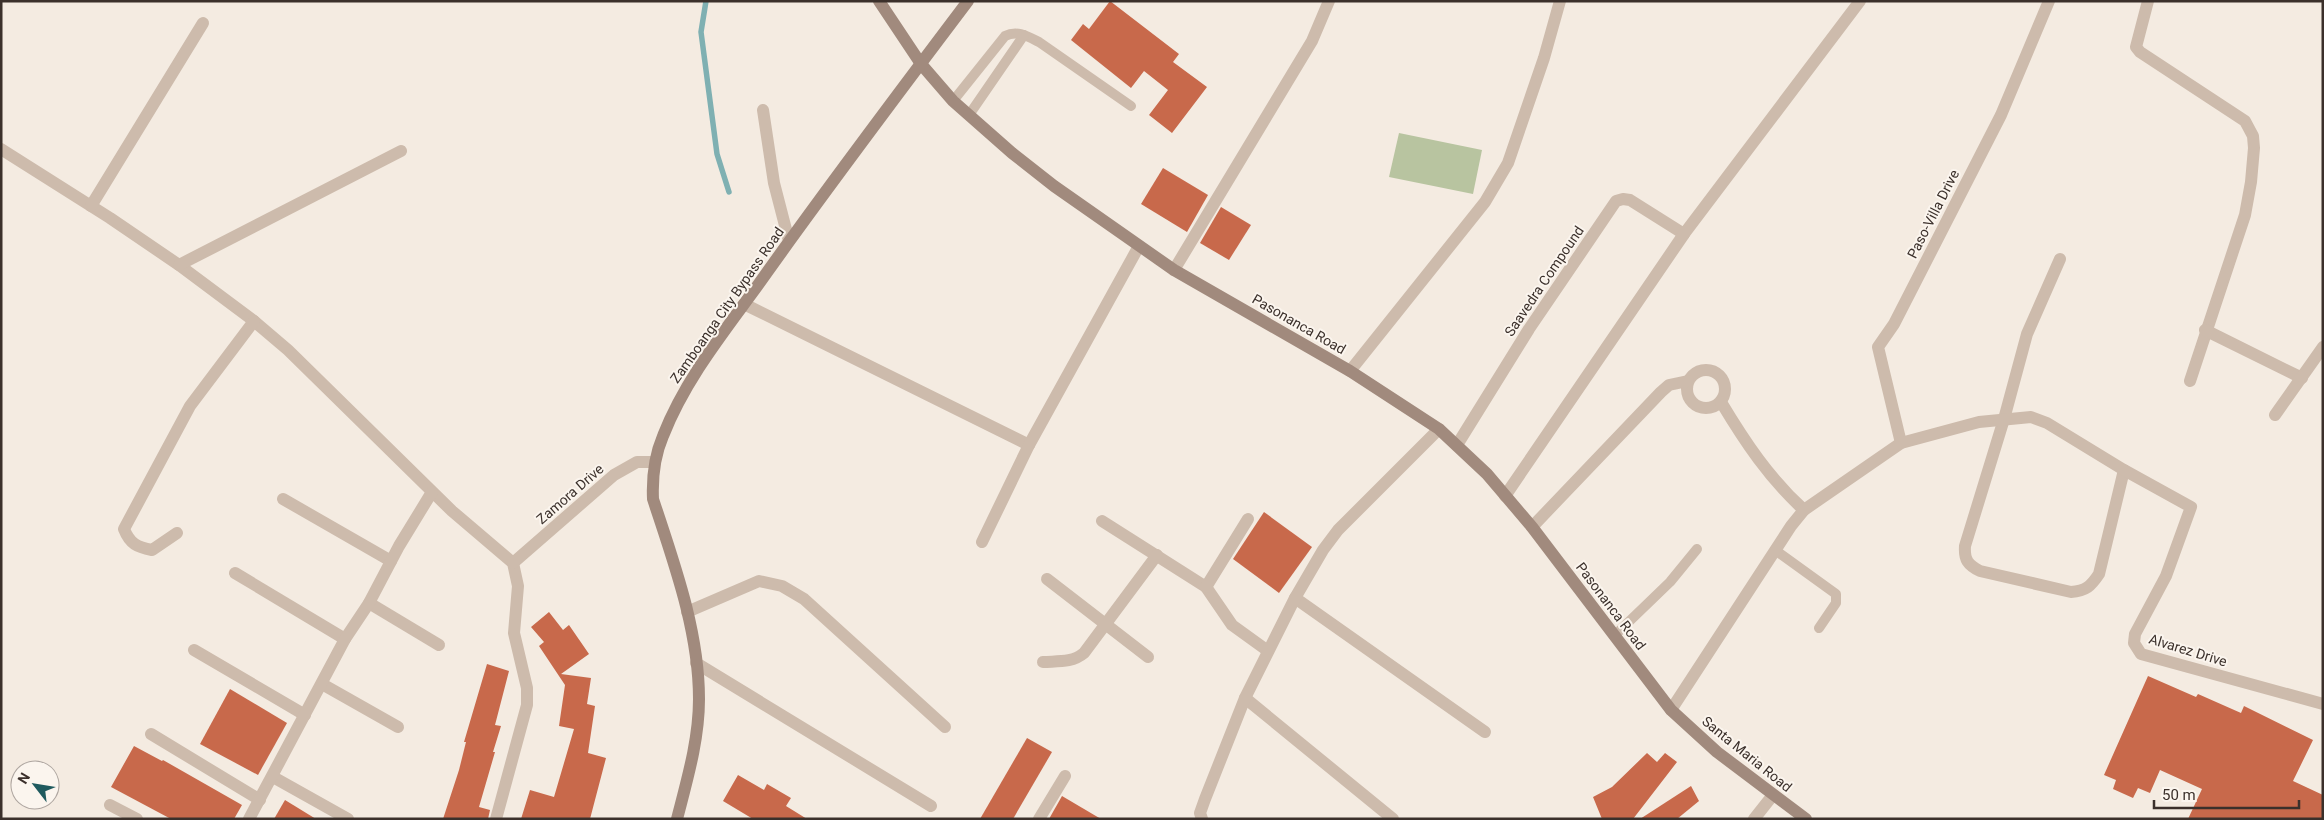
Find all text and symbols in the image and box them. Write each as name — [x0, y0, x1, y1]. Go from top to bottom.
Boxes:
street label: Paso-Villa Drive — [1904, 167, 1962, 261]
street label: Saavedra Compound — [1501, 223, 1587, 339]
street label: Zamboanga City Bypass Road — [667, 224, 787, 386]
street label: Pasonanca Road — [1249, 291, 1349, 357]
street label: Zamora Drive — [533, 461, 607, 527]
street label: Pasonanca Road — [1573, 559, 1649, 653]
street label: Alvarez Drive — [2147, 631, 2229, 669]
street label: Santa Maria Road — [1699, 713, 1795, 795]
north arrow — [10, 760, 60, 810]
text: N — [14, 770, 33, 787]
scale bar — [2154, 778, 2299, 810]
text: 50 m — [2162, 786, 2196, 804]

